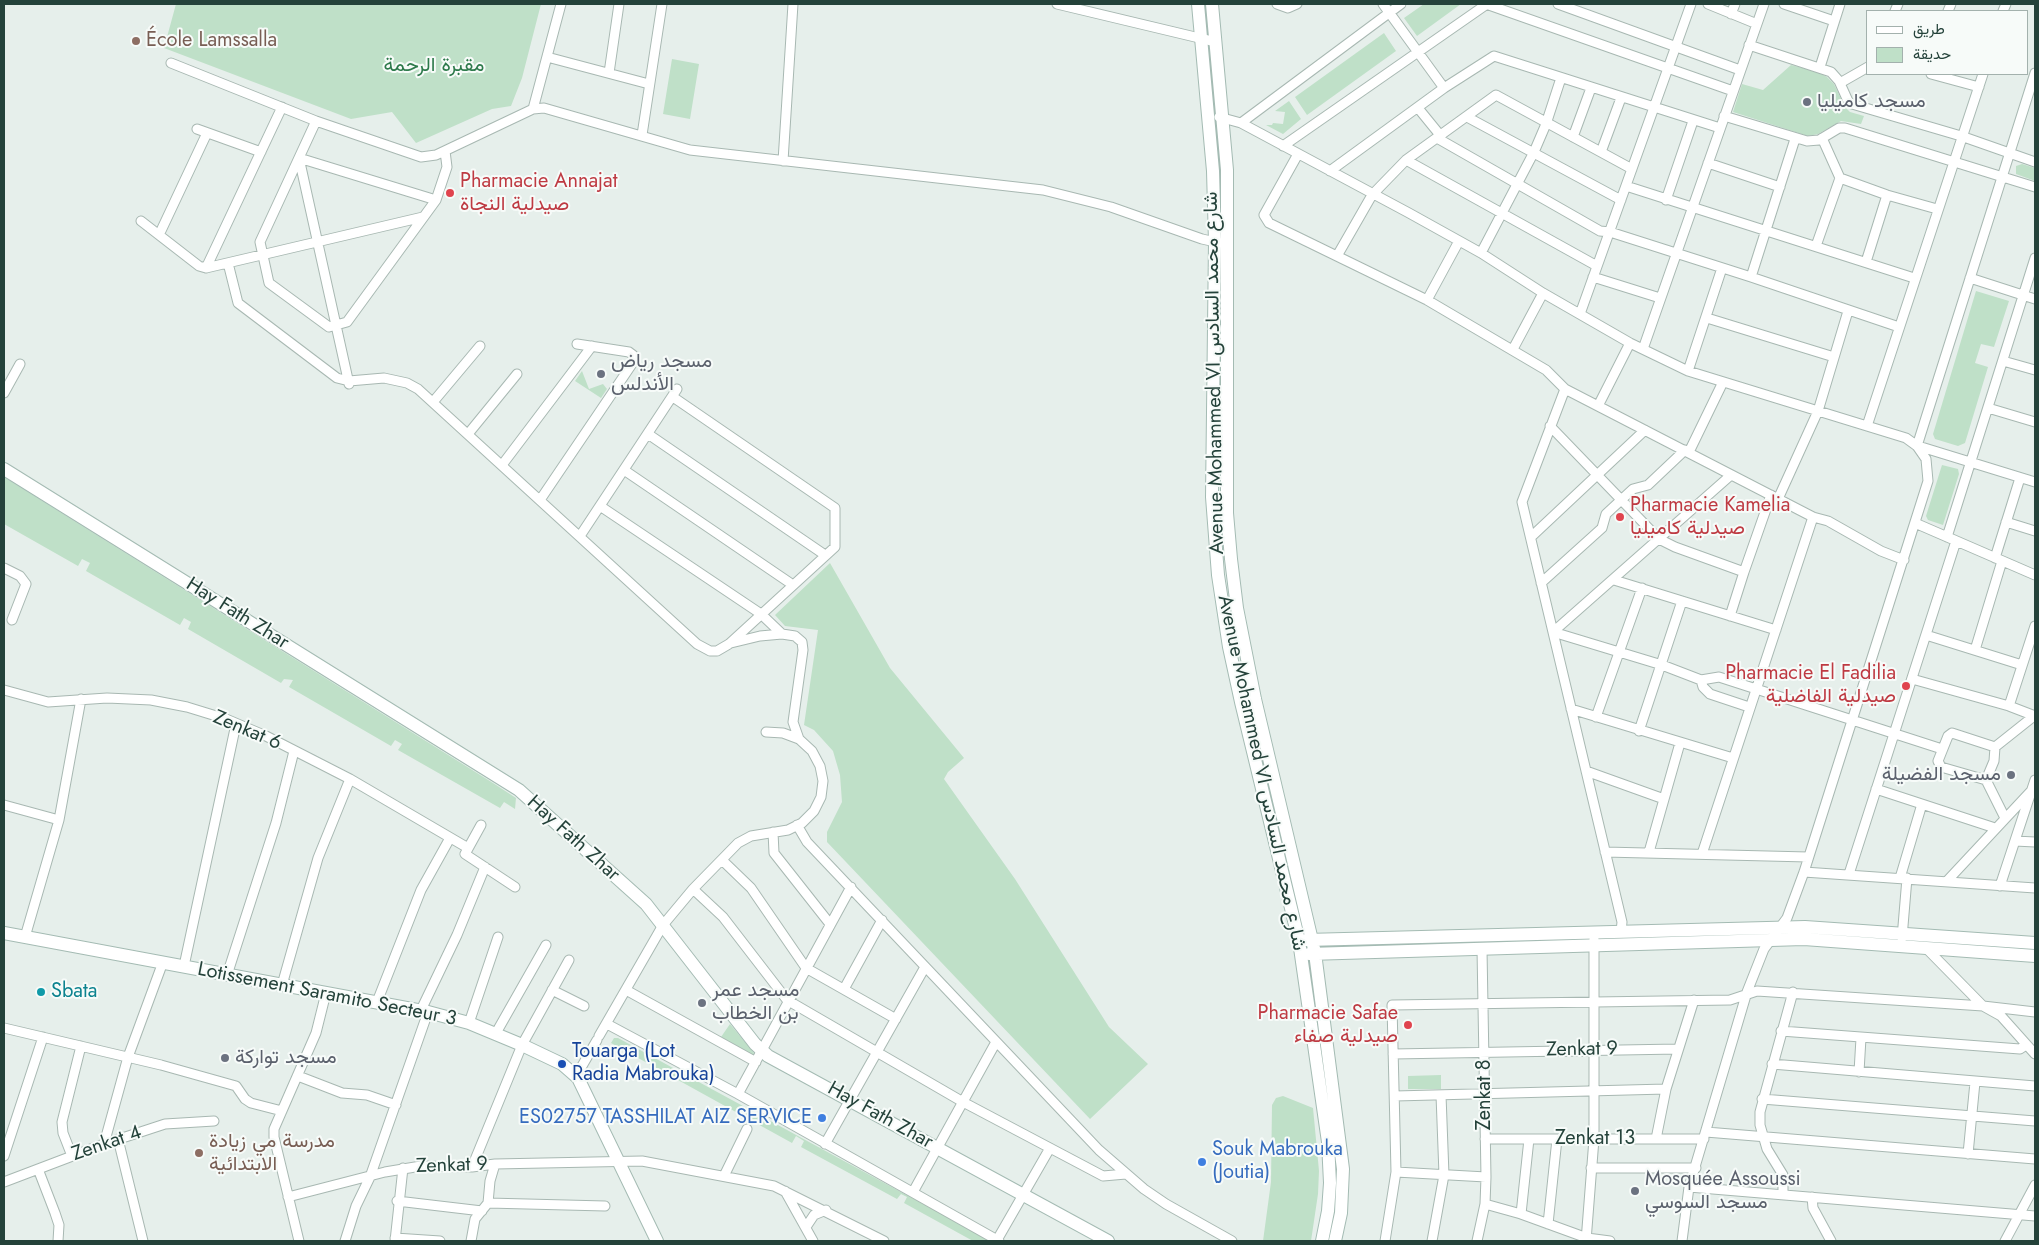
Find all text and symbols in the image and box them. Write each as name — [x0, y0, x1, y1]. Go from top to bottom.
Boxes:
legend — [1866, 10, 2029, 75]
text: طريق — [1913, 18, 1945, 40]
place label: École Lamssalla — [146, 29, 277, 53]
marker: École Lamssalla — [130, 35, 142, 47]
text: حديقة — [1913, 43, 1951, 65]
park label: مقبرة الرحمة — [384, 54, 484, 78]
place label: مسجد كاميليا — [1817, 90, 1926, 114]
marker: مسجد كاميليا — [1801, 96, 1813, 108]
place label: Pharmacie Annajat صيدلية النجاة — [460, 170, 617, 217]
marker: Pharmacie Annajat صيدلية النجاة — [444, 187, 456, 199]
street label: Avenue Mohammed VI شارع محمد السادس — [1200, 191, 1230, 555]
place label: مسجد رياض الأندلس — [611, 350, 712, 397]
marker: مسجد رياض الأندلس — [595, 368, 607, 380]
place label: Pharmacie Kamelia صيدلية كاميليا — [1630, 494, 1790, 541]
marker: Pharmacie Kamelia صيدلية كاميليا — [1614, 511, 1626, 523]
street label: Hay Fath Zhar — [181, 573, 293, 655]
street label: Avenue Mohammed VI شارع محمد السادس — [1212, 593, 1310, 953]
place label: Pharmacie El Fadilia صيدلية الفاضلية — [1725, 662, 1896, 709]
marker: Pharmacie El Fadilia صيدلية الفاضلية — [1900, 680, 1912, 692]
street label: Zenkat 6 — [209, 706, 285, 756]
place label: مسجد الفضيلة — [1882, 763, 2001, 787]
marker: مسجد الفضيلة — [2005, 769, 2017, 781]
street label: Hay Fath Zhar — [522, 791, 624, 887]
street label: Lotissement Saramito Secteur 3 — [195, 958, 459, 1032]
place label: مسجد عمر بن الخطاب — [712, 979, 799, 1026]
place label: Sbata — [51, 980, 97, 1004]
marker: Sbata — [35, 986, 47, 998]
marker: مسجد عمر بن الخطاب — [696, 997, 708, 1009]
place label: Pharmacie Safae صيدلية صفاء — [1258, 1002, 1398, 1049]
marker: Pharmacie Safae صيدلية صفاء — [1402, 1019, 1414, 1031]
street label: Zenkat 9 — [1546, 1037, 1618, 1063]
place label: Touarga (Lot Radia Mabrouka) — [572, 1040, 715, 1087]
place label: مسجد تواركة — [235, 1046, 337, 1070]
marker: مسجد تواركة — [219, 1052, 231, 1064]
marker: Touarga (Lot Radia Mabrouka) — [556, 1058, 568, 1070]
street label: Zenkat 8 — [1473, 1059, 1497, 1131]
street label: Hay Fath Zhar — [823, 1077, 937, 1155]
place label: ES02757 TASSHILAT AIZ SERVICE — [519, 1106, 812, 1130]
marker: ES02757 TASSHILAT AIZ SERVICE — [816, 1112, 828, 1124]
street label: Zenkat 4 — [69, 1121, 145, 1167]
street label: Zenkat 13 — [1555, 1127, 1635, 1151]
place label: مدرسة مي زيادة الابتدائية — [209, 1130, 335, 1177]
place label: Souk Mabrouka (Joutia) — [1212, 1138, 1343, 1185]
marker: مدرسة مي زيادة الابتدائية — [193, 1147, 205, 1159]
street label: Zenkat 9 — [416, 1153, 488, 1179]
marker: Souk Mabrouka (Joutia) — [1196, 1156, 1208, 1168]
place label: Mosquée Assoussi مسجد السوسي — [1645, 1168, 1801, 1215]
marker: Mosquée Assoussi مسجد السوسي — [1629, 1185, 1641, 1197]

